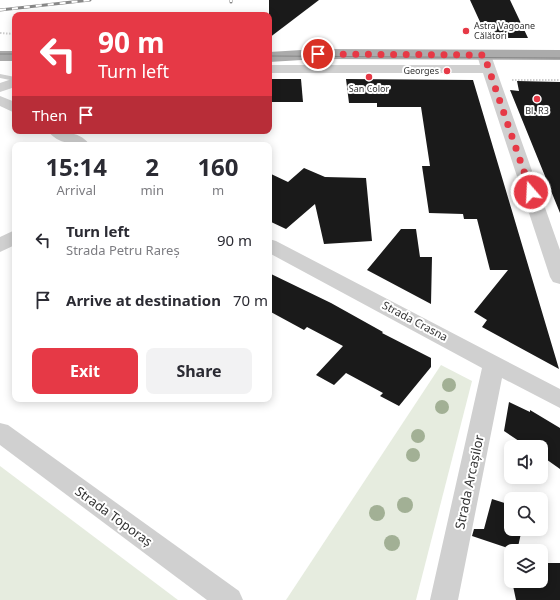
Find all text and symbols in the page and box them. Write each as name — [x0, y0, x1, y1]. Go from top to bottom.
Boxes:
place label: Astra Vagoane Călători — [474, 19, 535, 42]
text: 90 m — [98, 23, 165, 61]
marker: Astra Vagoane Călători — [461, 26, 471, 36]
icon: left — [32, 28, 84, 80]
pin — [301, 37, 335, 71]
icon: arrive — [307, 43, 329, 65]
text: Turn left — [98, 59, 169, 83]
place label: Georges — [403, 64, 439, 77]
marker: Georges — [442, 66, 452, 76]
marker: San Color — [364, 72, 374, 82]
place label: San Color — [349, 82, 390, 95]
marker: Bl. R3 — [532, 94, 542, 104]
icon: arrive — [75, 104, 97, 126]
place label: Bl. R3 — [525, 104, 549, 117]
text: Then — [32, 105, 67, 125]
text: 15:14 — [45, 150, 107, 183]
text: 2 — [145, 150, 159, 183]
text: 160 — [197, 150, 239, 183]
position arrow — [510, 171, 552, 213]
text: Arrival — [56, 181, 96, 199]
text: min — [140, 181, 164, 199]
text: m — [212, 181, 224, 199]
text: Turn left — [66, 221, 130, 241]
icon: left — [32, 229, 54, 251]
text: 90 m — [217, 230, 252, 250]
text: Strada Petru Rareș — [66, 241, 180, 259]
icon: arrive — [32, 289, 54, 311]
text: Arrive at destination — [66, 290, 221, 310]
text: 70 m — [233, 290, 268, 310]
street label: Strada Crasna — [380, 297, 451, 344]
button: Exit — [32, 348, 138, 394]
button: Share — [146, 348, 252, 394]
street label: Strada Arcașilor — [450, 433, 488, 531]
map controls — [504, 440, 548, 588]
button: sound — [504, 440, 548, 484]
street label: Strada Toporaș — [72, 482, 156, 550]
button: search — [504, 492, 548, 536]
button: layers — [504, 544, 548, 588]

